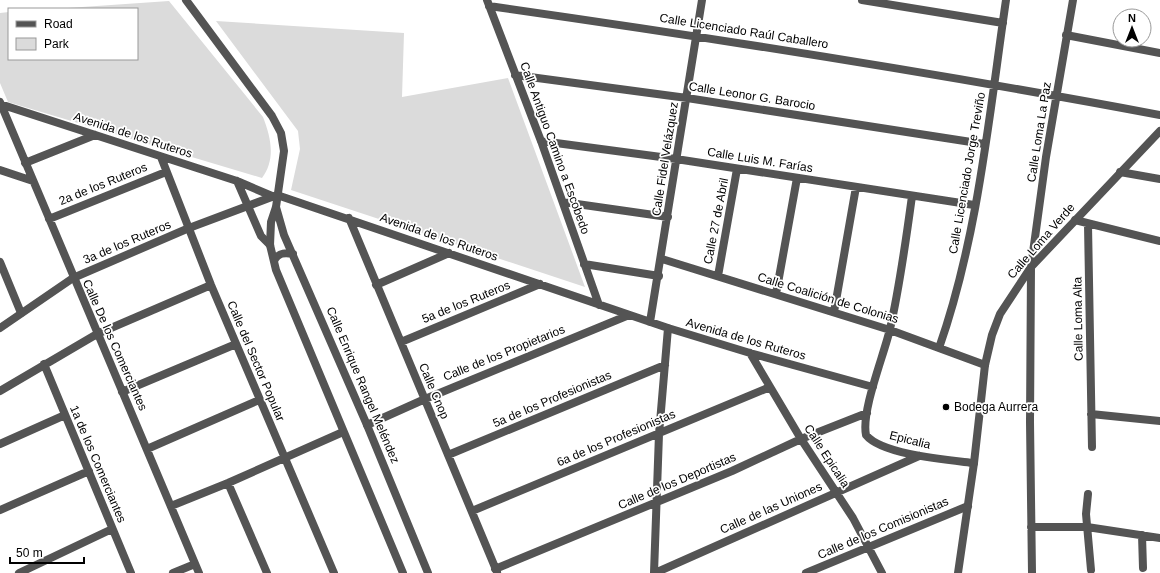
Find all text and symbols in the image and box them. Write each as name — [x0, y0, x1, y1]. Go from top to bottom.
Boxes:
legend — [8, 8, 138, 60]
north arrow — [1112, 8, 1152, 48]
street label: Calle Licenciado Raúl Caballero — [659, 11, 830, 51]
text: N — [1128, 12, 1136, 24]
text: Road — [44, 17, 73, 31]
text: Park — [44, 37, 70, 51]
street label: Calle Antiguo Camino a Escobedo — [517, 60, 593, 236]
street label: Calle Leonor G. Barocio — [688, 79, 817, 113]
street label: Calle Loma La Paz — [1024, 81, 1054, 183]
street label: Calle Licenciado Jorge Treviño — [946, 91, 988, 255]
street label: Calle Fidel Velázquez — [649, 101, 681, 217]
street label: Avenida de los Ruteros — [72, 109, 194, 161]
street label: Calle Luis M. Farías — [706, 145, 814, 175]
street label: 2a de los Ruteros — [57, 160, 149, 208]
street label: Calle 27 de Abril — [701, 177, 731, 265]
street label: Calle Loma Verde — [1004, 200, 1078, 282]
street label: Avenida de los Ruteros — [378, 210, 500, 264]
street label: 3a de los Ruteros — [81, 217, 173, 267]
street label: Calle Coalición de Colonias — [756, 270, 900, 326]
street label: Calle De los Comerciantes — [80, 277, 150, 413]
street label: Calle Loma Alta — [1070, 277, 1086, 361]
street label: 5a de los Ruteros — [420, 278, 512, 326]
street label: Calle del Sector Popular — [224, 299, 288, 423]
street label: Calle Enrique Rangel Meléndez — [324, 305, 402, 465]
street label: Avenida de los Ruteros — [685, 315, 807, 363]
street label: Calle de los Propietarios — [441, 322, 567, 384]
street label: Calle Cnop — [416, 361, 452, 421]
street label: 5a de los Profesionistas — [491, 368, 613, 430]
place label: Bodega Aurrera — [954, 400, 1038, 414]
marker: Bodega Aurrera — [941, 402, 951, 412]
street label: 1a de los Comerciantes — [67, 403, 129, 525]
street label: 6a de los Profesionistas — [555, 407, 677, 469]
street label: Calle Epicalia — [801, 422, 853, 491]
street label: Epicalia — [888, 428, 932, 452]
street label: Calle de los Deportistas — [616, 450, 738, 512]
street label: Calle de las Uniones — [718, 479, 824, 537]
street label: Calle de los Comisionistas — [815, 494, 951, 562]
scale bar — [10, 539, 84, 565]
text: 50 m — [16, 546, 43, 560]

